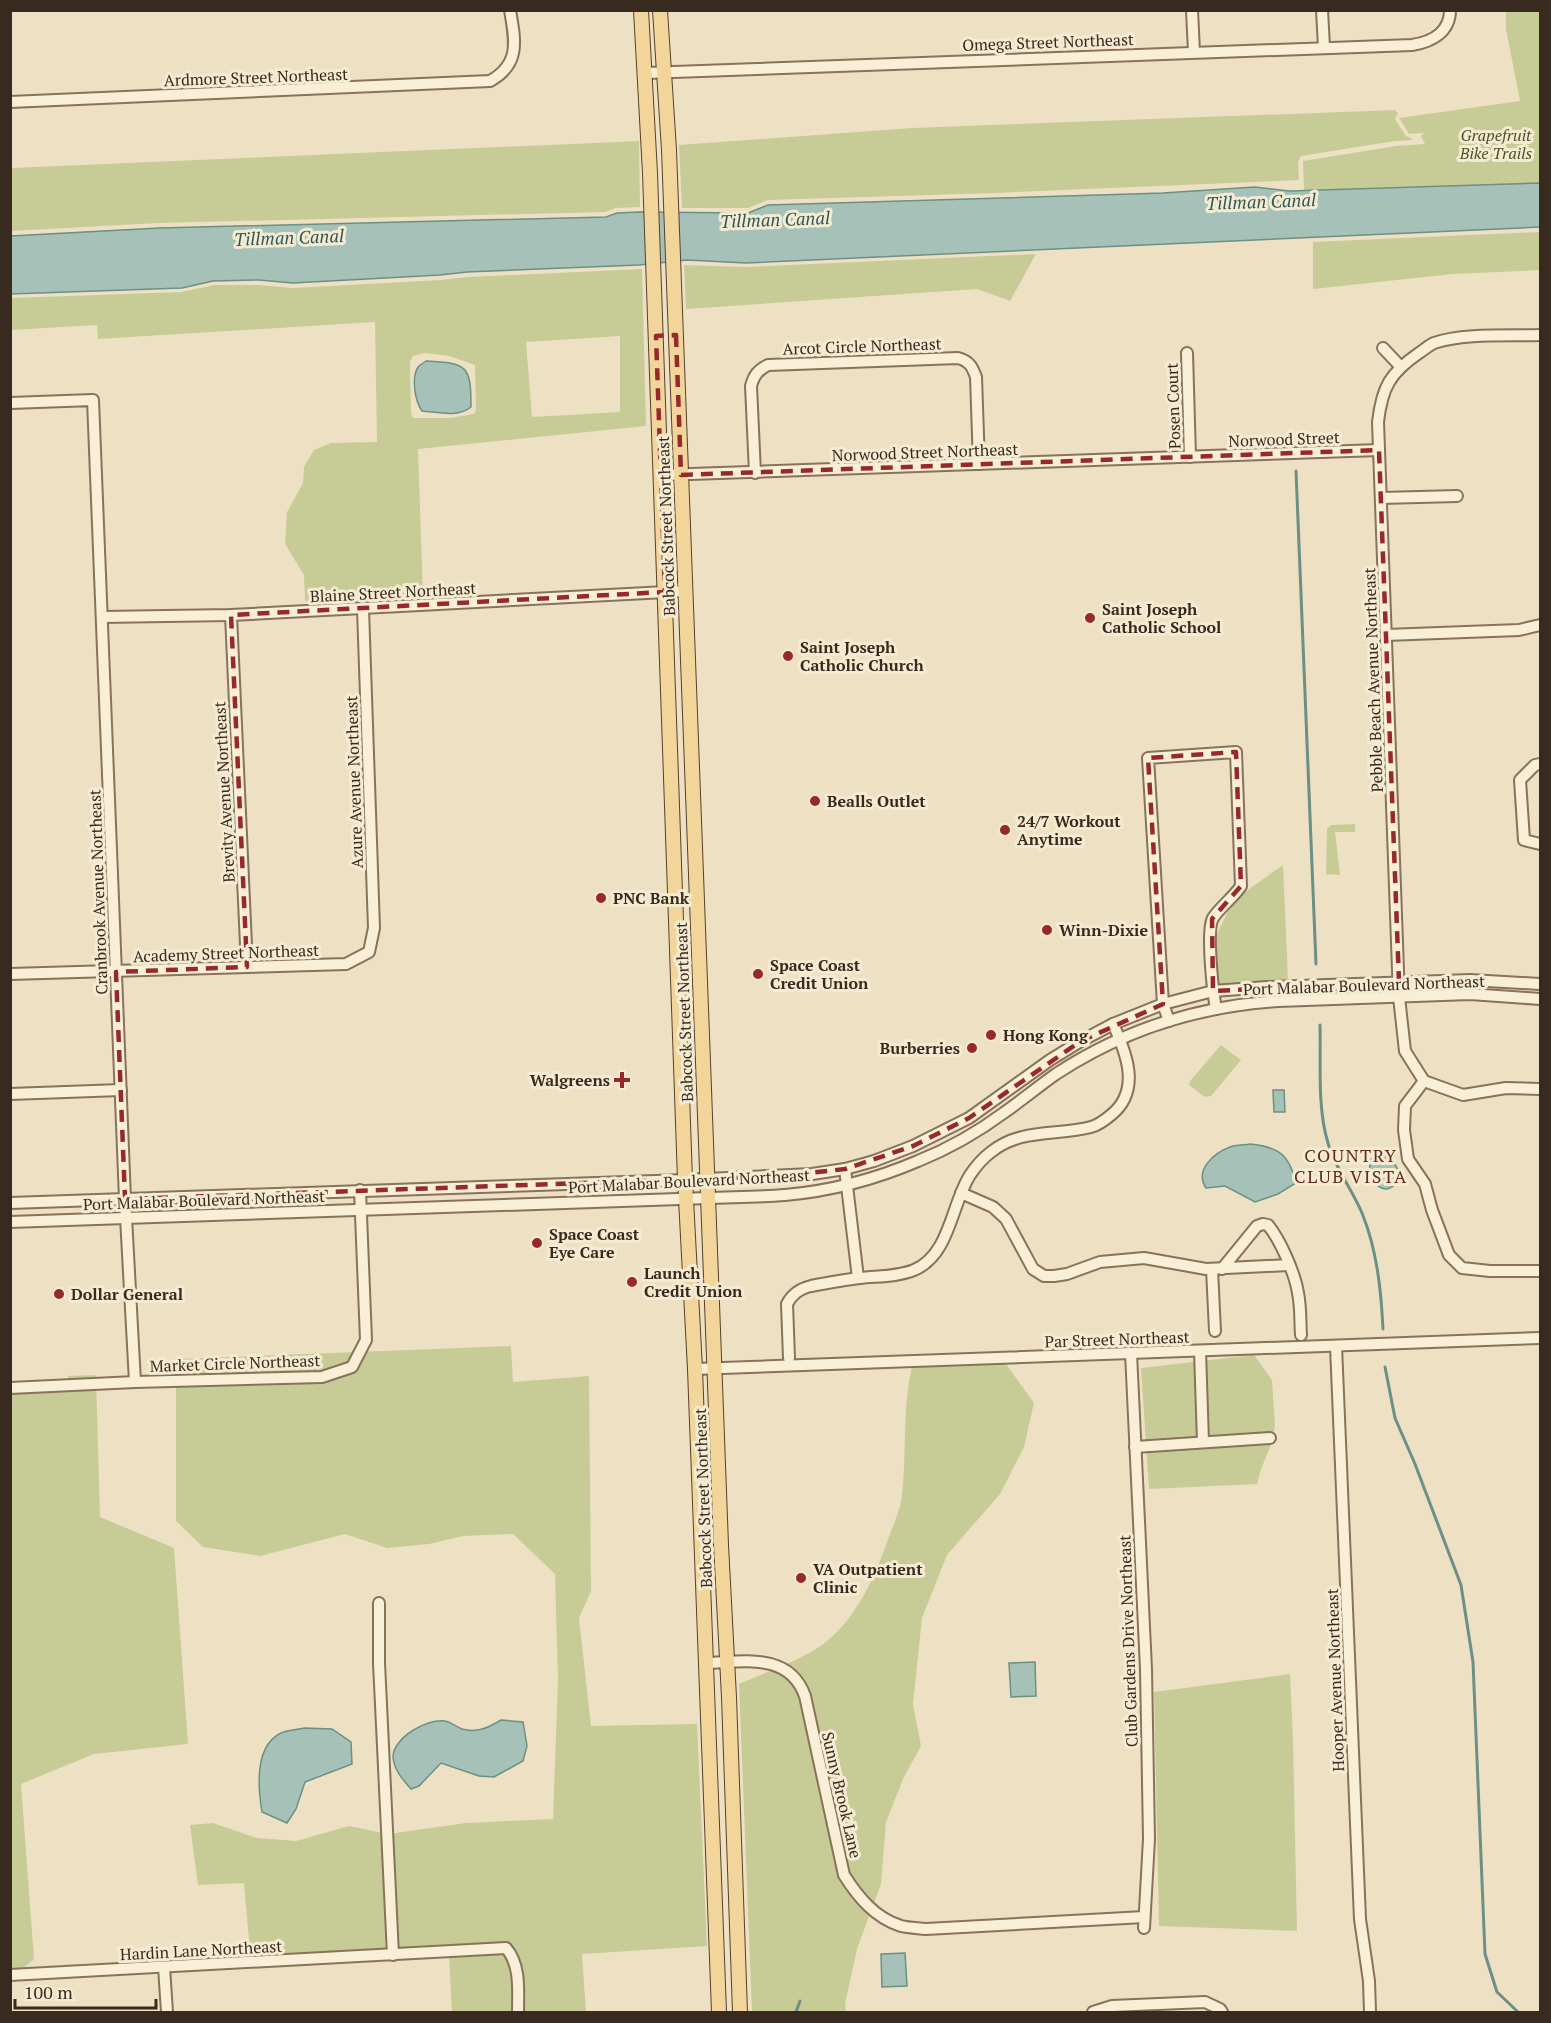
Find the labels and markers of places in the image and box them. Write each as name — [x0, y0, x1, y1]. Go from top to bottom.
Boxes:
place label: Saint Joseph Catholic School — [1102, 598, 1221, 638]
marker: Saint Joseph Catholic School — [1083, 611, 1097, 625]
place label: Saint Joseph Catholic Church — [800, 636, 924, 676]
marker: Saint Joseph Catholic Church — [781, 649, 795, 663]
place label: Bealls Outlet — [827, 790, 926, 812]
marker: Bealls Outlet — [808, 794, 822, 808]
place label: 24/7 Workout Anytime — [1017, 810, 1121, 850]
marker: 24/7 Workout Anytime — [998, 823, 1012, 837]
place label: PNC Bank — [613, 887, 690, 909]
marker: PNC Bank — [594, 891, 608, 905]
place label: Winn-Dixie — [1059, 919, 1148, 941]
marker: Winn-Dixie — [1040, 923, 1054, 937]
place label: Space Coast Credit Union — [770, 954, 869, 994]
marker: Space Coast Credit Union — [751, 967, 765, 981]
place label: Hong Kong — [1003, 1024, 1089, 1046]
marker: Hong Kong — [984, 1028, 998, 1042]
place label: Burberries — [880, 1037, 960, 1059]
marker: Burberries — [965, 1041, 979, 1055]
place label: Walgreens — [530, 1069, 610, 1091]
marker: Walgreens — [615, 1073, 629, 1087]
place label: Space Coast Eye Care — [549, 1223, 640, 1263]
marker: Space Coast Eye Care — [530, 1236, 544, 1250]
place label: Launch Credit Union — [644, 1262, 743, 1302]
marker: Launch Credit Union — [625, 1275, 639, 1289]
place label: Dollar General — [71, 1283, 183, 1305]
marker: Dollar General — [52, 1287, 66, 1301]
place label: VA Outpatient Clinic — [813, 1558, 923, 1598]
marker: VA Outpatient Clinic — [794, 1571, 808, 1585]

